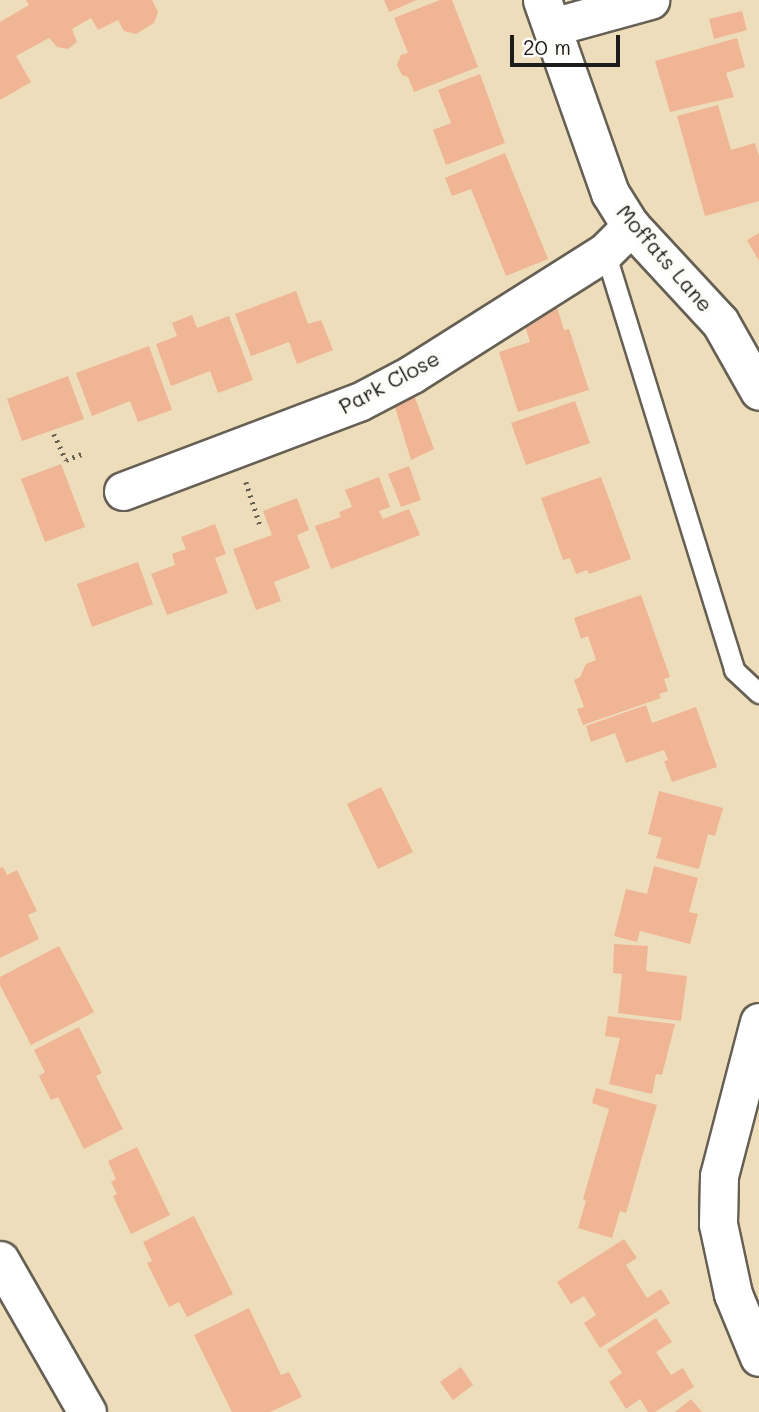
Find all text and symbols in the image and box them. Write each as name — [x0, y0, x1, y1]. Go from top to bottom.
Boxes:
scale bar — [514, 21, 624, 65]
text: 20 m — [523, 33, 571, 60]
street label: Moffats Lane — [612, 199, 718, 317]
street label: Park Close — [334, 345, 444, 419]

